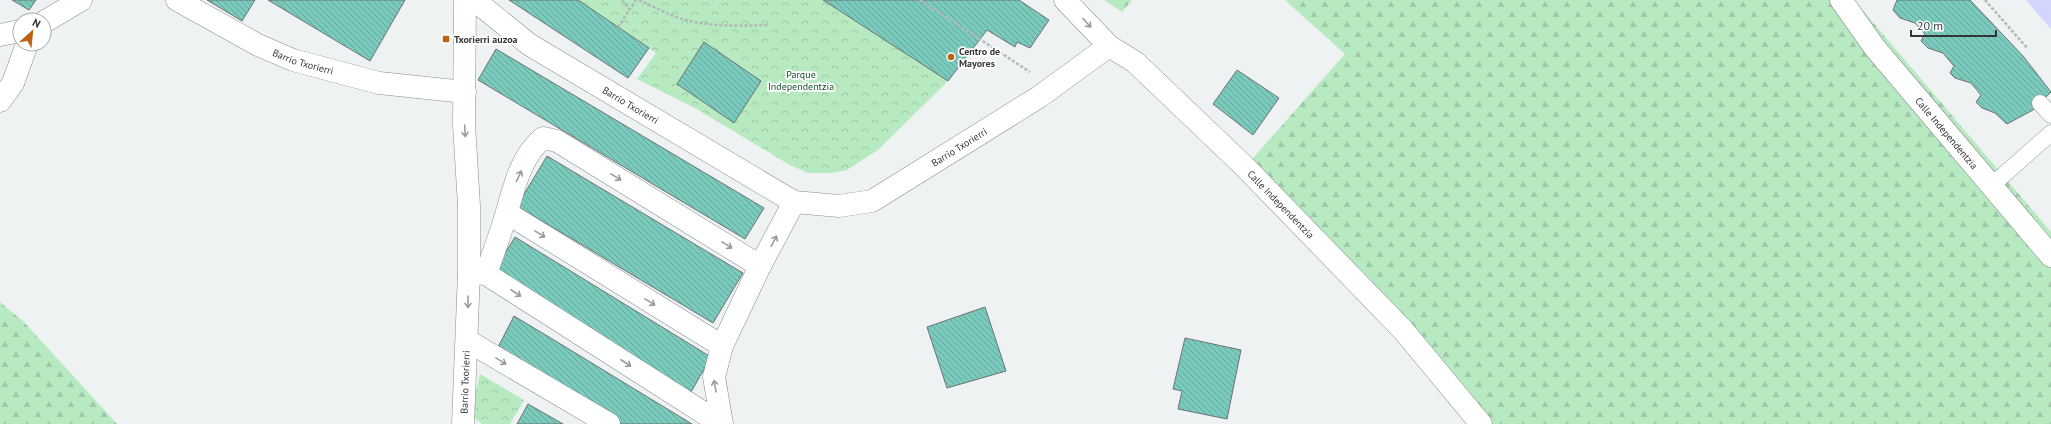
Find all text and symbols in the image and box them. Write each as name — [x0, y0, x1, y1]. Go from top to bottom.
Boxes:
north arrow — [12, 12, 52, 52]
scale bar — [1911, 12, 1996, 38]
text: N — [30, 15, 43, 31]
one-way arrow — [1083, 17, 1092, 28]
text: 20 m — [1917, 18, 1943, 33]
place label: Txorierri auzoa — [454, 33, 518, 46]
marker: Txorierri auzoa — [441, 34, 451, 44]
place label: Centro de Mayores — [959, 45, 1000, 70]
street label: Barrio Txorierri — [271, 46, 335, 77]
marker: Centro de Mayores — [946, 52, 956, 62]
park label: Parque Independentzia — [768, 68, 834, 93]
street label: Barrio Txorierri — [600, 83, 661, 127]
street label: Calle Independentzia — [1913, 94, 1981, 172]
one-way arrow — [461, 124, 468, 137]
street label: Barrio Txorierri — [929, 125, 989, 169]
street label: Calle Independentzia — [1245, 167, 1317, 241]
one-way arrow — [516, 171, 523, 183]
one-way arrow — [610, 174, 622, 182]
one-way arrow — [534, 230, 546, 238]
one-way arrow — [770, 235, 778, 247]
one-way arrow — [721, 242, 733, 250]
one-way arrow — [511, 289, 522, 297]
one-way arrow — [465, 295, 472, 308]
one-way arrow — [644, 298, 655, 306]
street label: Barrio Txorierri — [457, 350, 472, 414]
one-way arrow — [495, 357, 507, 365]
one-way arrow — [620, 359, 631, 367]
one-way arrow — [711, 379, 719, 392]

